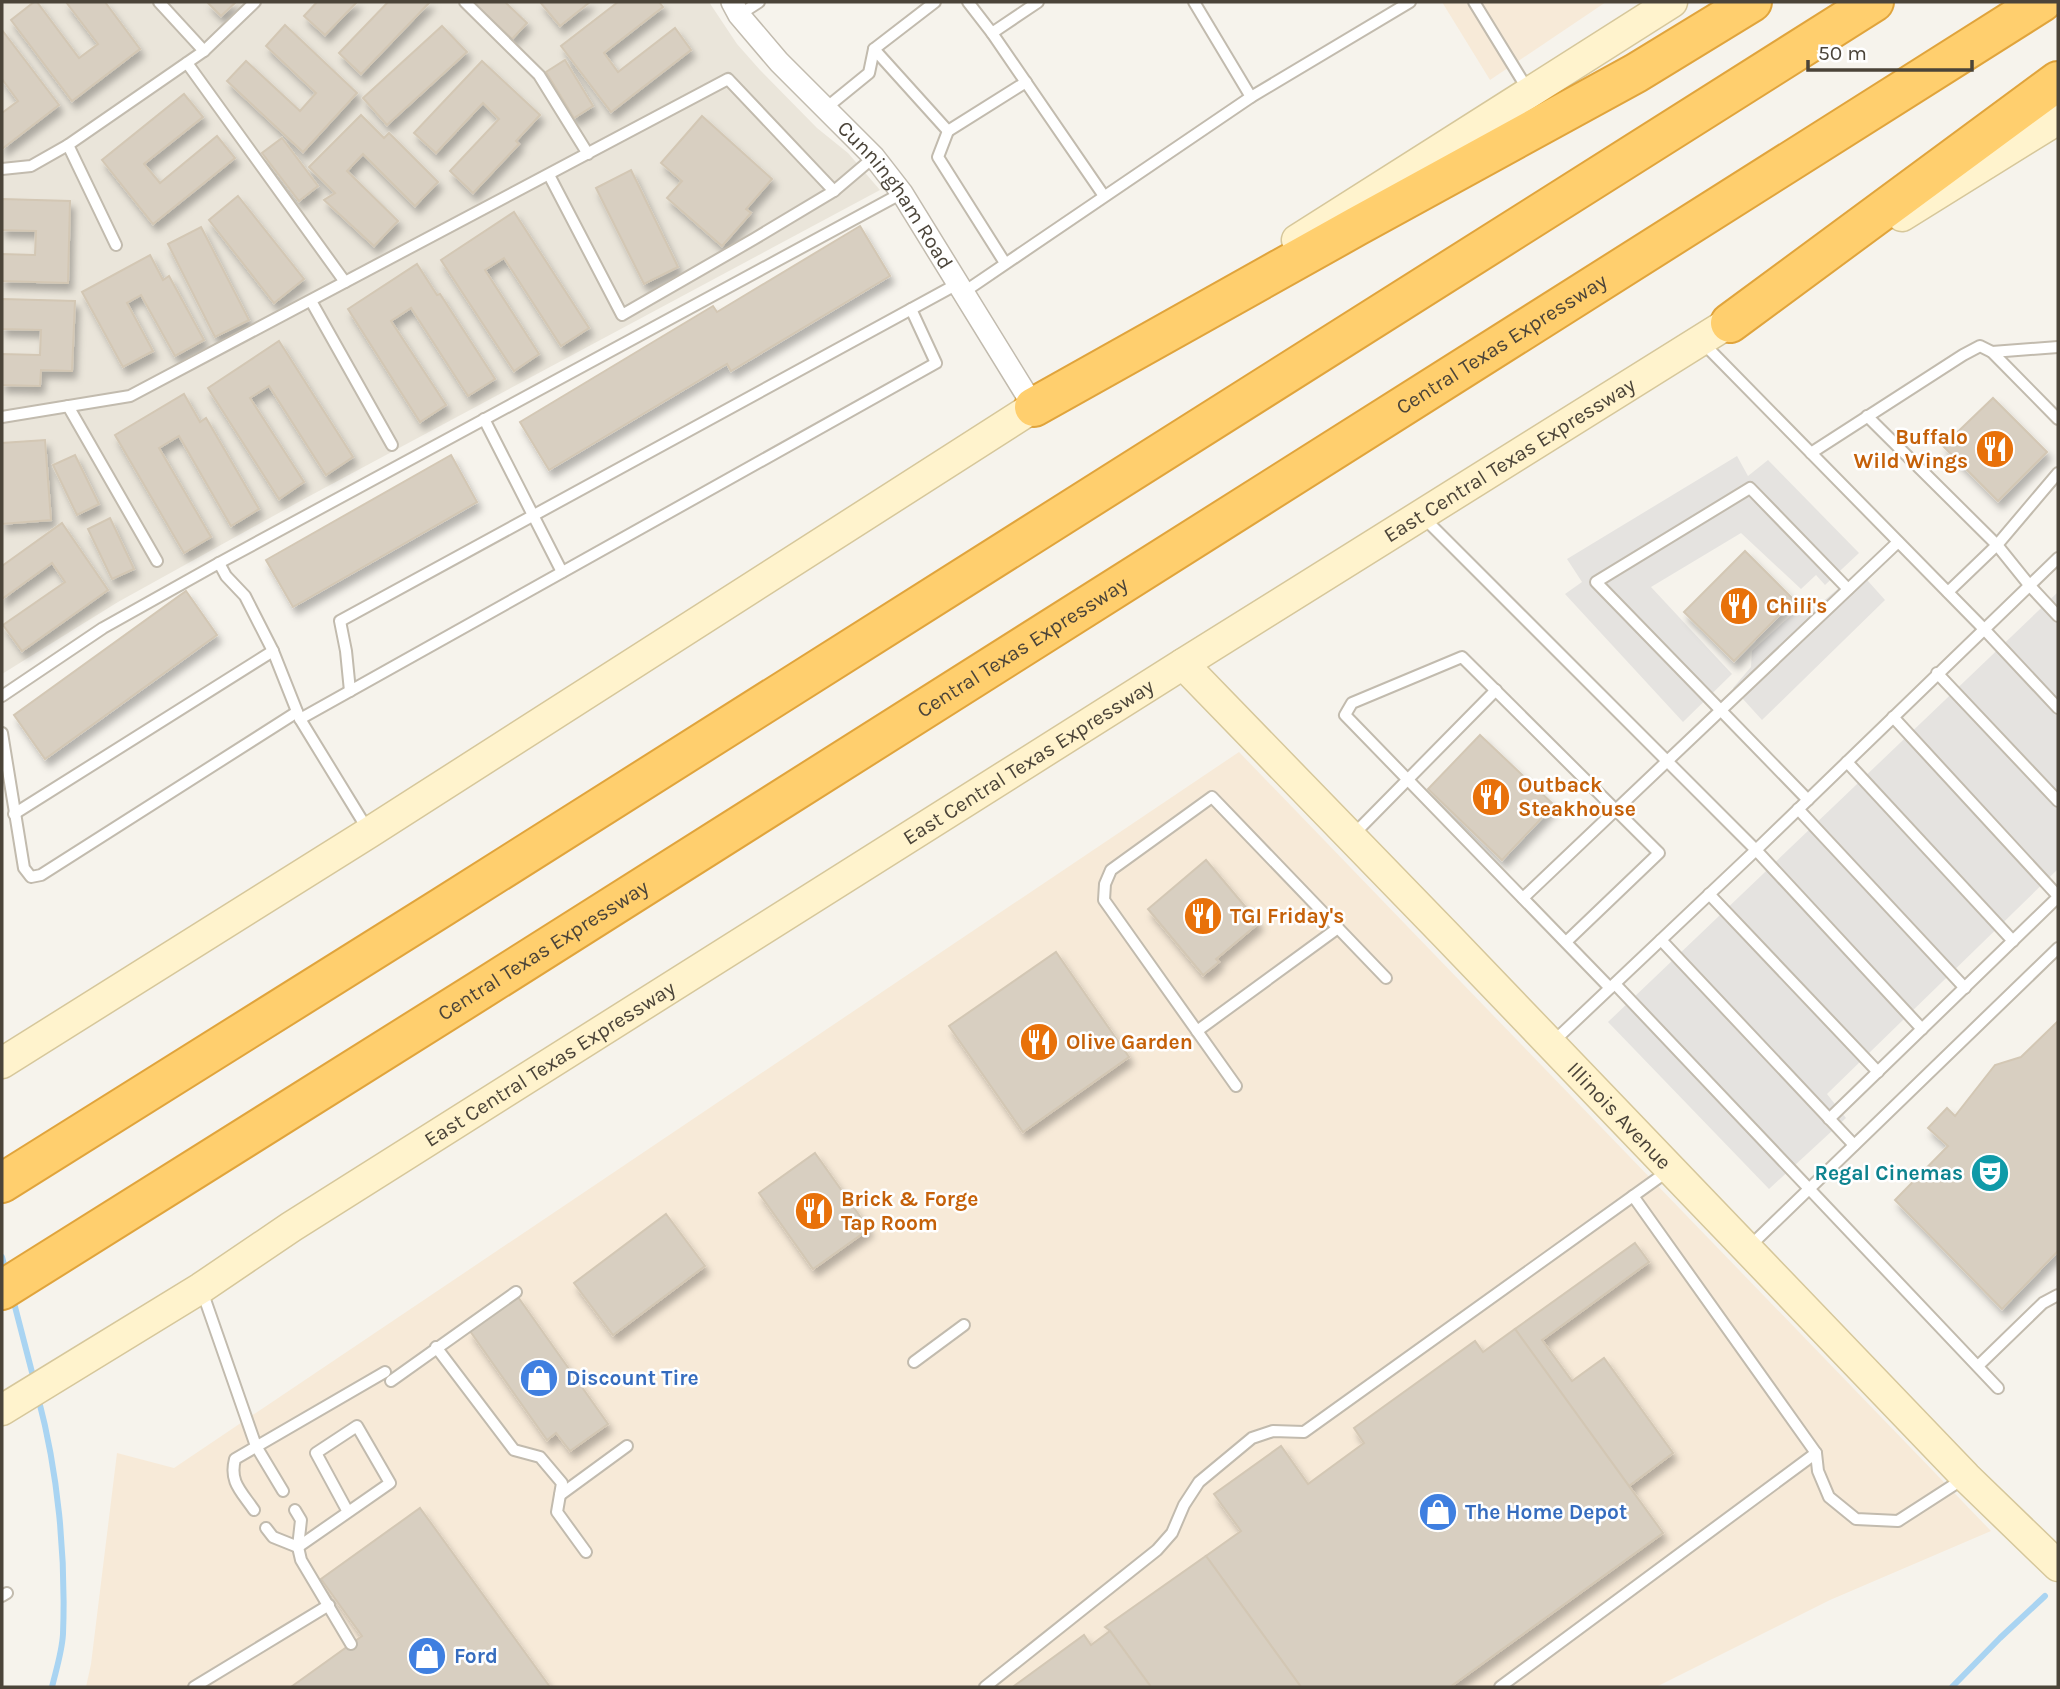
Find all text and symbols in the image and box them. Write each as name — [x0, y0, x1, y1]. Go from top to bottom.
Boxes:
scale bar — [1808, 28, 1972, 72]
text: 50 m — [1818, 41, 1867, 65]
street label: Cunningham Road — [833, 116, 958, 273]
street label: Central Texas Expressway — [1392, 268, 1611, 419]
street label: East Central Texas Expressway — [1379, 372, 1640, 547]
place label: Buffalo Wild Wings — [1853, 425, 1968, 473]
restaurant icon: Buffalo Wild Wings — [1974, 428, 2016, 470]
street label: Central Texas Expressway — [913, 571, 1132, 722]
restaurant icon: Chili's — [1718, 585, 1760, 627]
place label: Chili's — [1766, 594, 1827, 618]
street label: East Central Texas Expressway — [899, 674, 1158, 850]
place label: Outback Steakhouse — [1518, 773, 1636, 821]
restaurant icon: Outback Steakhouse — [1470, 776, 1512, 818]
street label: Central Texas Expressway — [433, 875, 653, 1025]
restaurant icon: TGI Friday's — [1182, 895, 1224, 937]
place label: TGI Friday's — [1230, 904, 1344, 928]
street label: East Central Texas Expressway — [420, 976, 680, 1152]
restaurant icon: Olive Garden — [1018, 1021, 1060, 1063]
place label: Olive Garden — [1066, 1030, 1193, 1054]
street label: Illinois Avenue — [1562, 1057, 1676, 1174]
theatre icon: Regal Cinemas — [1969, 1152, 2011, 1194]
place label: Regal Cinemas — [1814, 1161, 1963, 1185]
place label: Brick & Forge Tap Room — [841, 1187, 978, 1235]
restaurant icon: Brick & Forge Tap Room — [793, 1190, 835, 1232]
shop icon: Discount Tire — [518, 1357, 560, 1399]
place label: Discount Tire — [566, 1366, 699, 1390]
shop icon: The Home Depot — [1417, 1491, 1459, 1533]
place label: The Home Depot — [1465, 1500, 1627, 1524]
shop icon: Ford — [406, 1635, 448, 1677]
place label: Ford — [454, 1644, 498, 1668]

